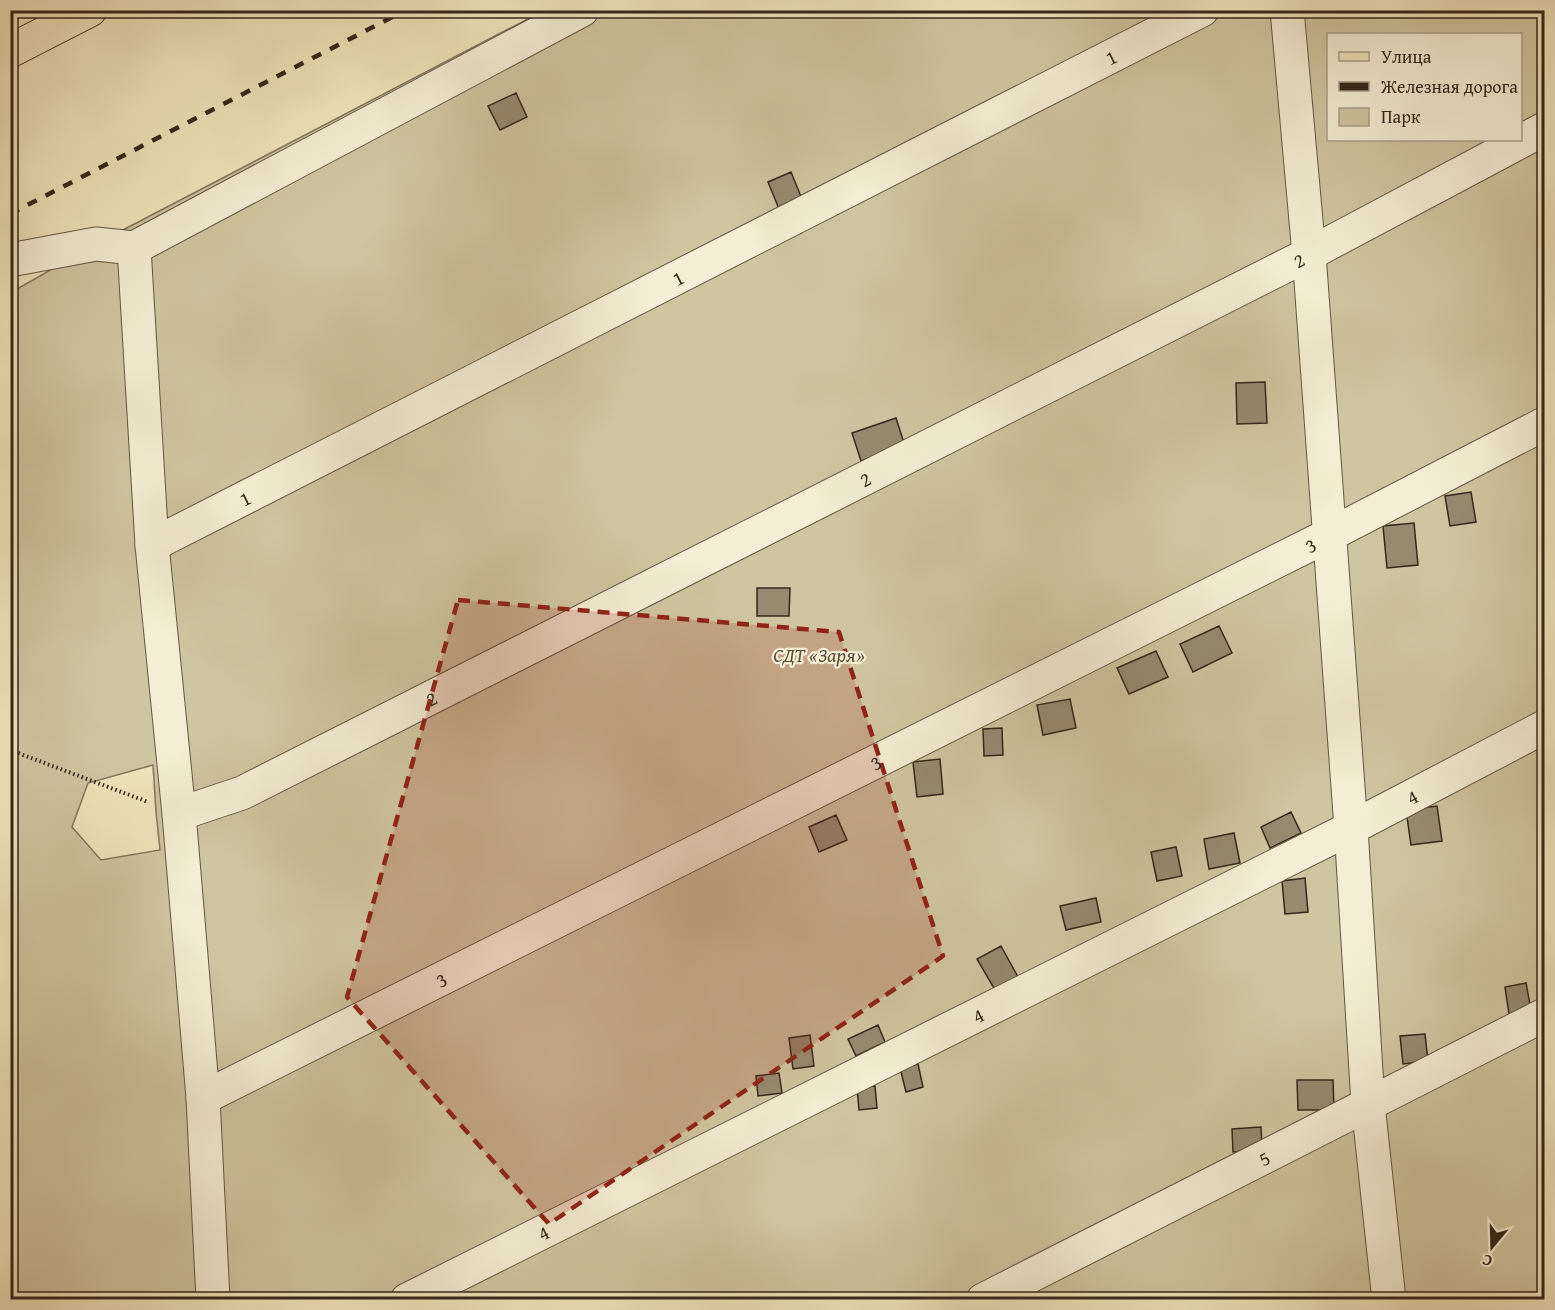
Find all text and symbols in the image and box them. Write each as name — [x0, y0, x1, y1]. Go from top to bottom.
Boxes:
legend — [1327, 33, 1522, 141]
street label: 1 — [1100, 41, 1122, 72]
text: Улица — [1381, 43, 1432, 70]
text: Железная дорога — [1380, 73, 1518, 100]
text: Парк — [1381, 103, 1421, 130]
street label: 2 — [1288, 244, 1309, 274]
street label: 1 — [667, 262, 689, 292]
street label: 2 — [854, 463, 875, 494]
street label: 1 — [234, 483, 256, 513]
street label: 3 — [1300, 529, 1321, 559]
park label: СДТ «Заря» — [773, 640, 865, 669]
street label: 2 — [420, 682, 442, 713]
street label: 3 — [865, 747, 886, 777]
street label: 4 — [1401, 781, 1423, 811]
street label: 3 — [430, 964, 452, 994]
street label: 4 — [967, 1000, 988, 1030]
street label: 5 — [1253, 1142, 1275, 1172]
street label: 4 — [532, 1217, 554, 1247]
north arrow — [1462, 1217, 1522, 1277]
text: С — [1479, 1248, 1495, 1274]

